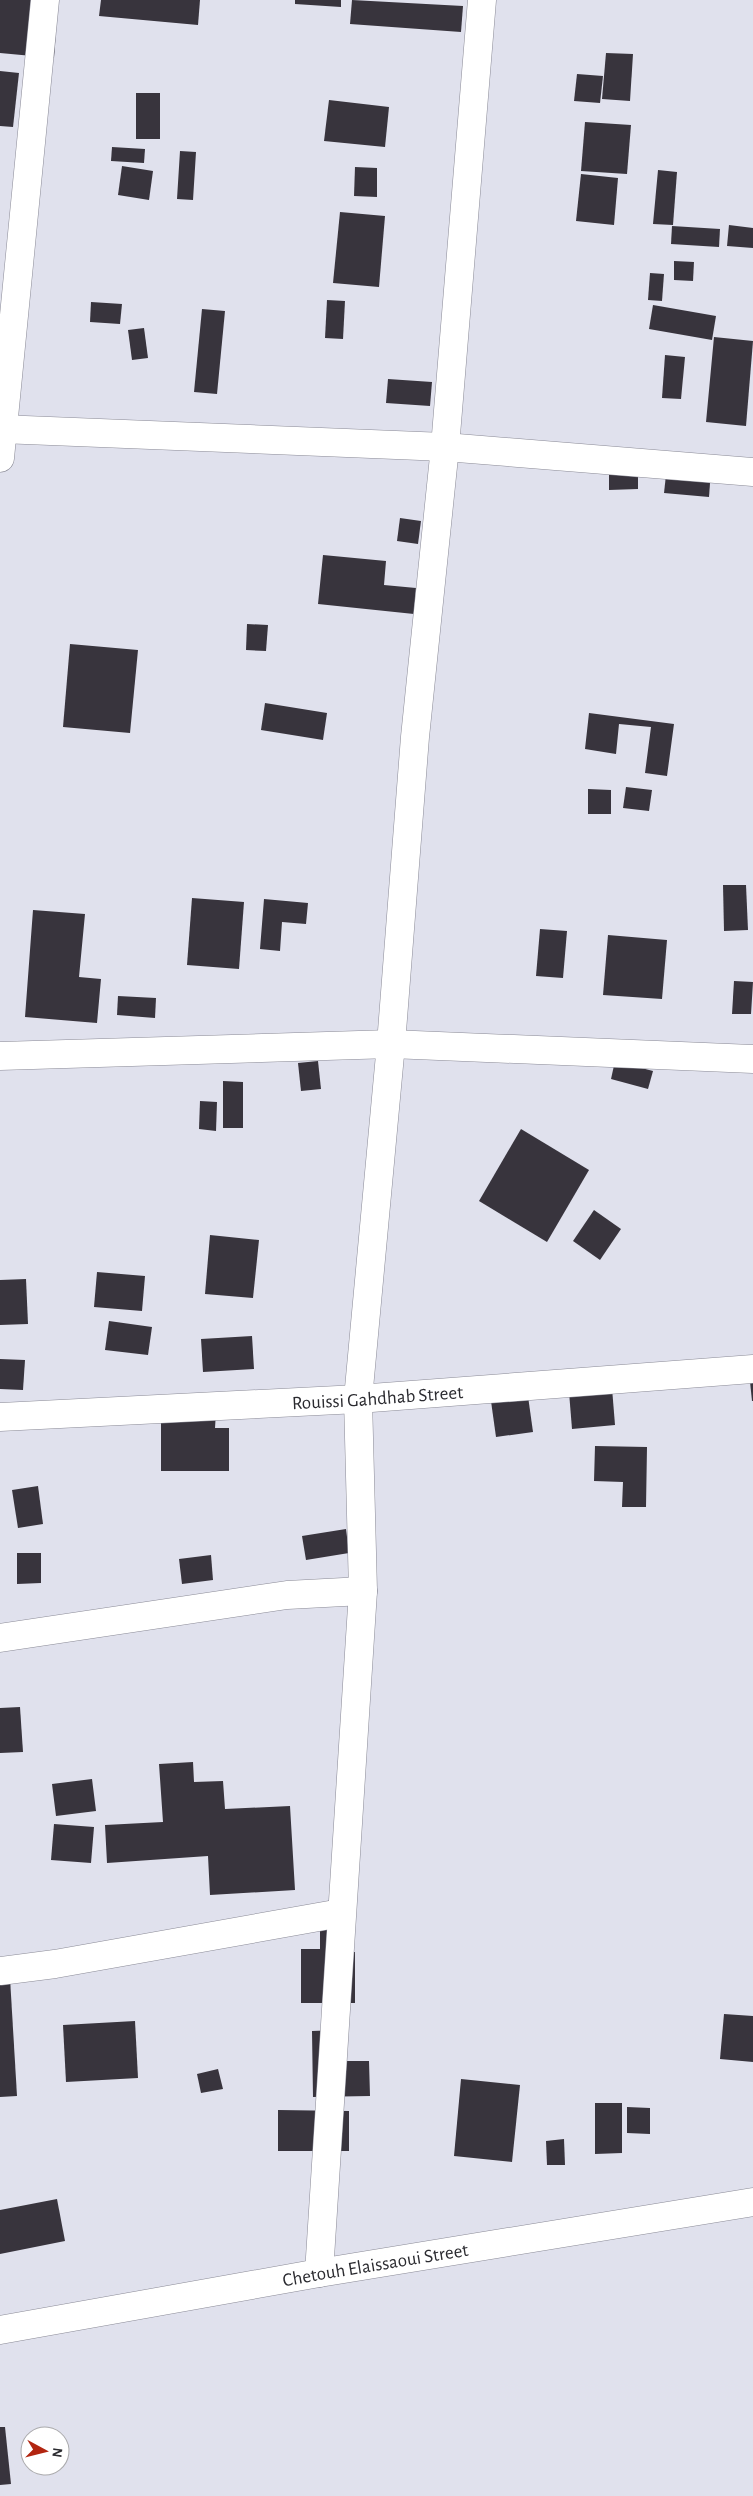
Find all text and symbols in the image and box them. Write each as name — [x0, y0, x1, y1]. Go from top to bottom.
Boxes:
street label: Rouissi Gahdhab Street — [292, 1383, 464, 1413]
street label: Chetouh Elaissaoui Street — [281, 2241, 470, 2290]
north arrow — [20, 2426, 70, 2476]
text: N — [49, 2447, 64, 2458]

